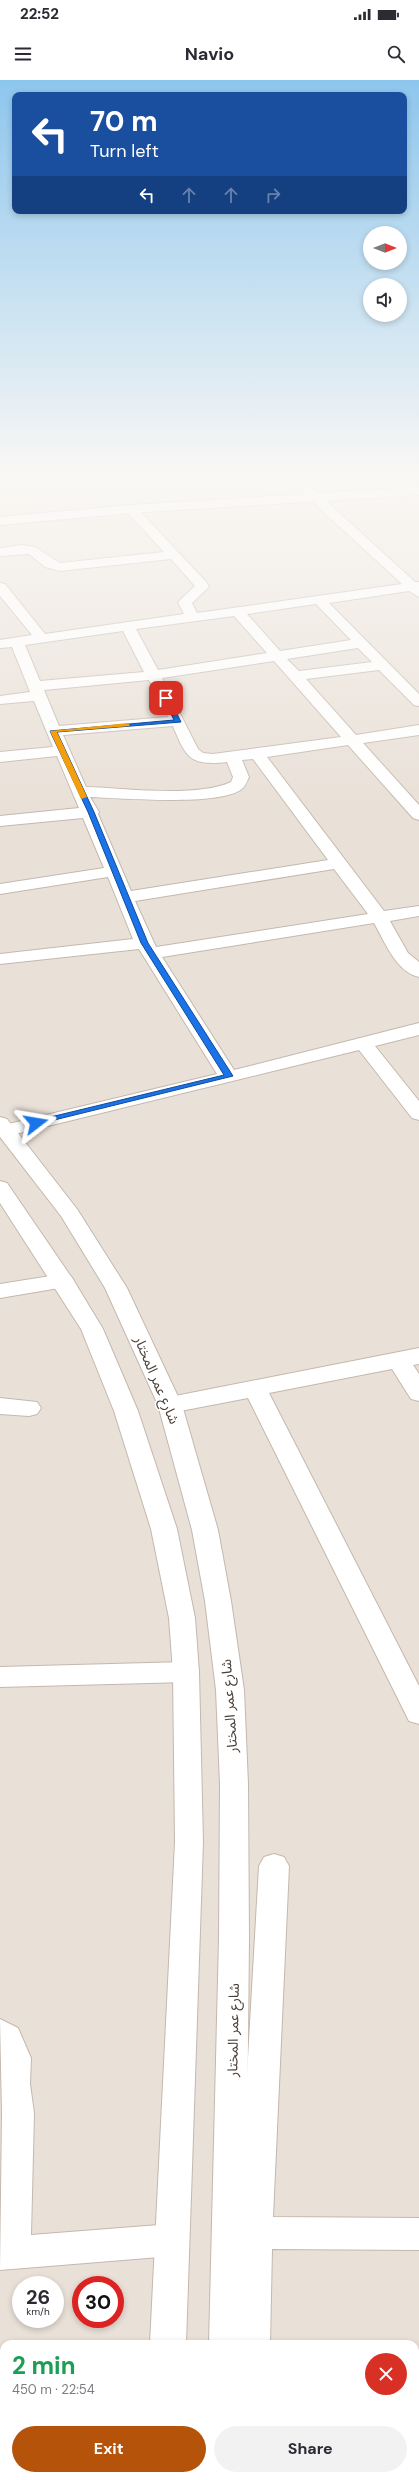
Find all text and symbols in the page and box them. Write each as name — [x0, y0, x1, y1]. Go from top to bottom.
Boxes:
text: 22:52 — [20, 4, 59, 24]
text: Navio — [185, 42, 234, 66]
icon: menu — [12, 43, 34, 65]
icon: search — [385, 43, 407, 65]
text: 70 m — [90, 103, 158, 140]
icon: left — [24, 108, 76, 160]
text: Turn left — [90, 139, 159, 163]
icon: left — [136, 184, 158, 206]
icon: ahead — [178, 184, 200, 206]
icon: ahead — [220, 184, 242, 206]
icon: right — [262, 184, 284, 206]
north arrow — [363, 226, 407, 270]
map controls — [363, 226, 407, 322]
button: sound — [363, 278, 407, 322]
pin — [149, 681, 183, 715]
icon: arrive — [155, 687, 177, 709]
position arrow — [15, 1102, 57, 1144]
street label: شارع عمر المختار — [128, 1332, 184, 1428]
street label: شارع عمر المختار — [217, 1658, 243, 1754]
street label: شارع عمر المختار — [223, 1983, 245, 2078]
speed limit sign: 30 — [72, 2276, 124, 2328]
text: 26 — [26, 2284, 50, 2310]
text: km/h — [26, 2305, 50, 2318]
text: 2 min — [12, 2350, 75, 2381]
button: close — [365, 2353, 407, 2395]
text: 450 m · 22:54 — [12, 2381, 95, 2398]
button: Exit — [12, 2426, 206, 2472]
button: Share — [214, 2426, 407, 2472]

